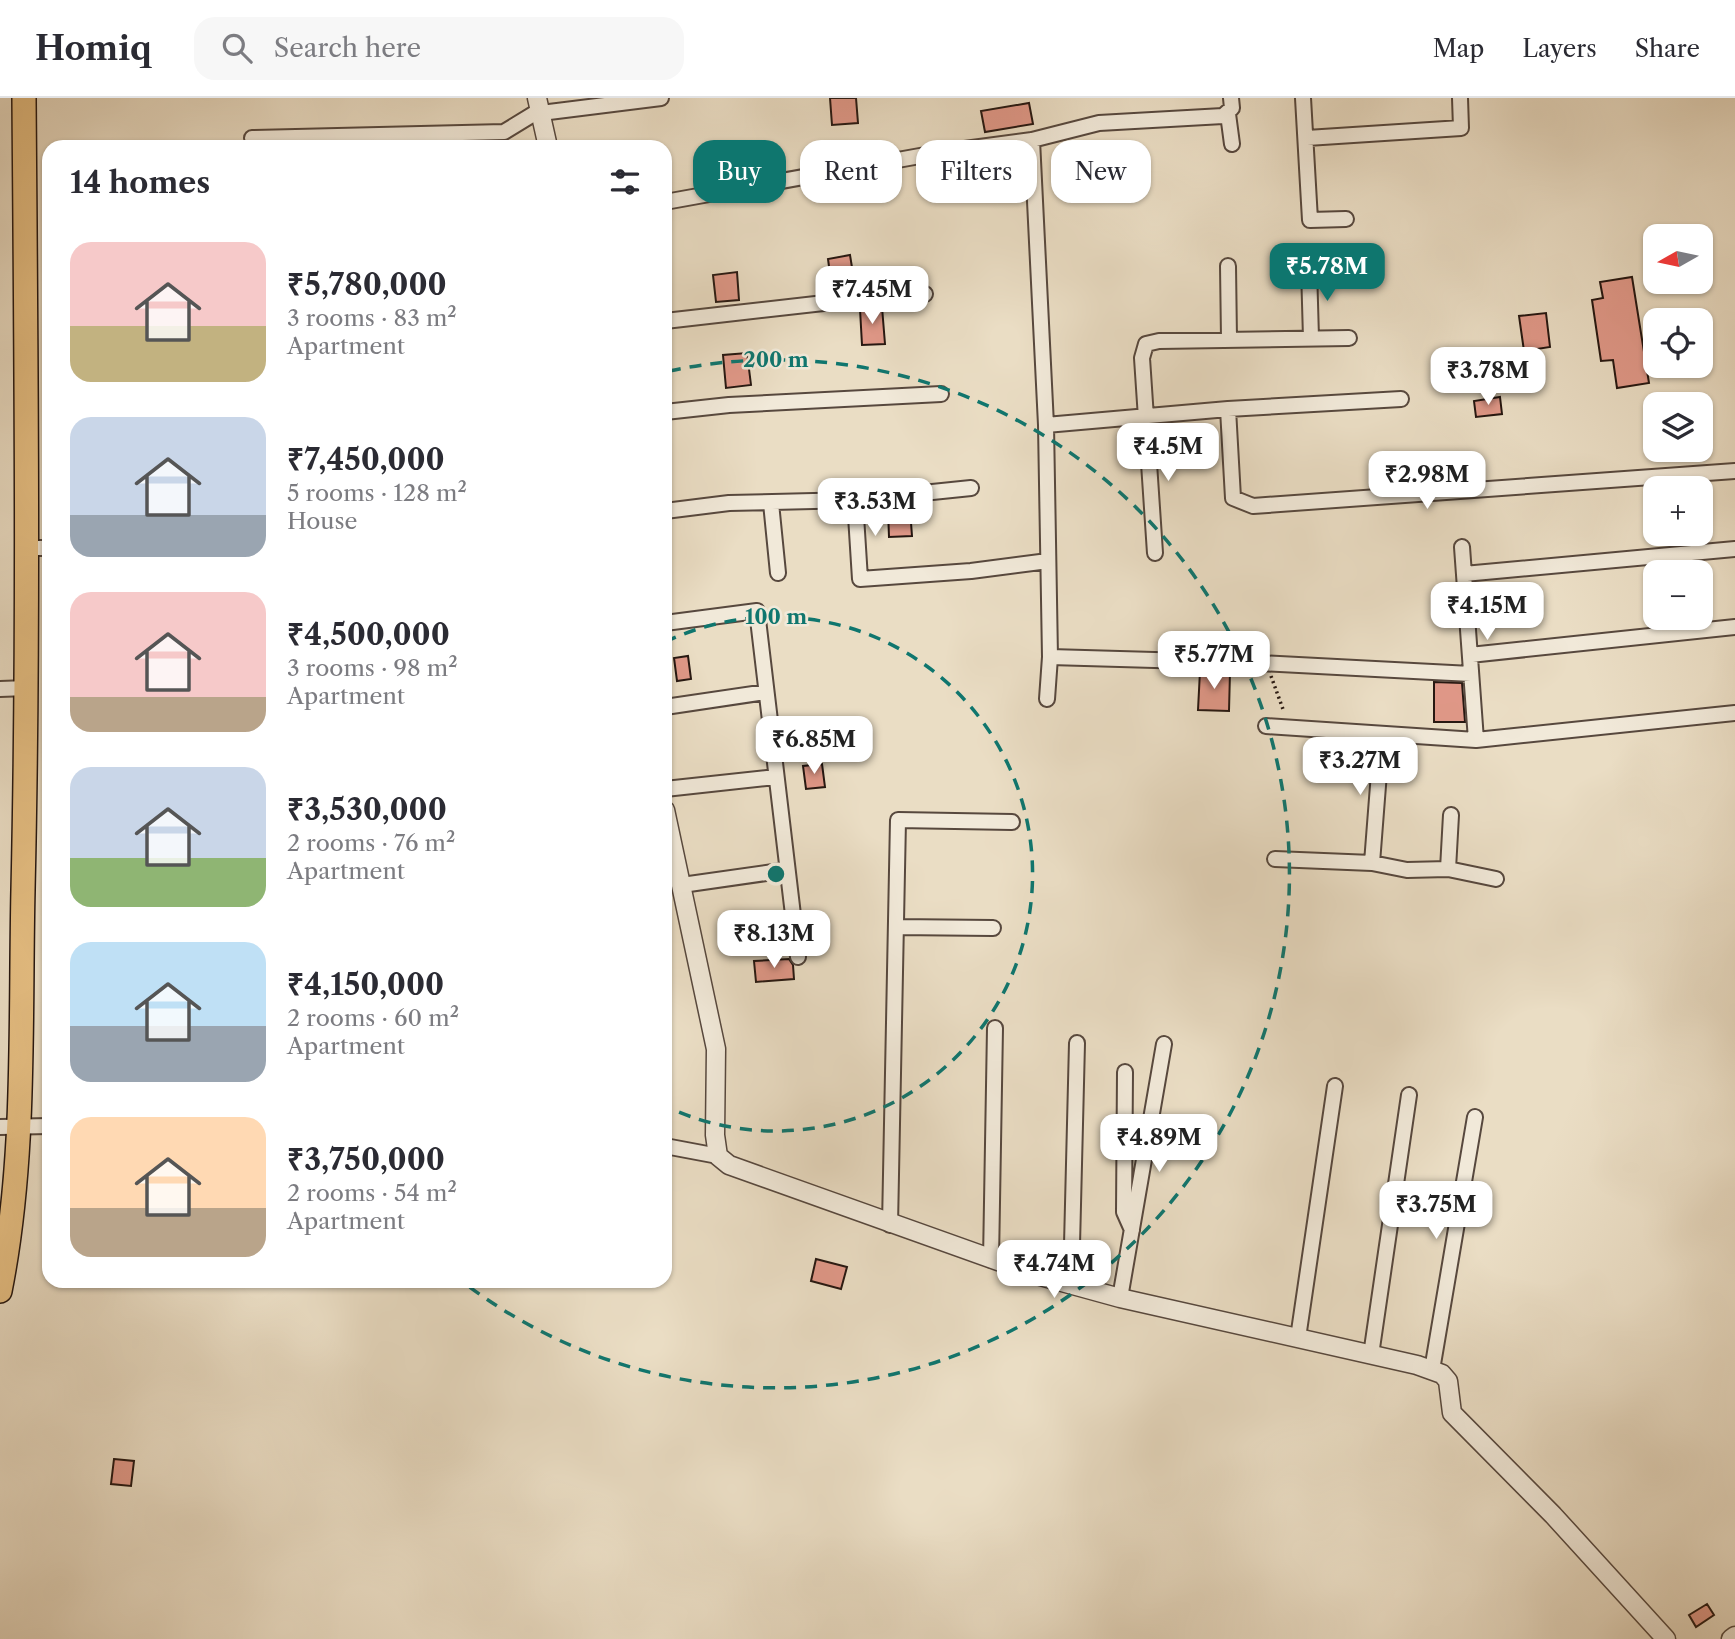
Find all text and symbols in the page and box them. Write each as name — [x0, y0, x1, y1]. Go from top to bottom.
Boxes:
search box — [194, 17, 684, 80]
text: Homiq — [35, 28, 152, 69]
icon: search — [218, 29, 256, 67]
text: Search here — [274, 32, 421, 64]
text: Map — [1433, 34, 1484, 63]
text: Layers — [1522, 34, 1597, 63]
text: Share — [1635, 34, 1700, 63]
chip: Buy — [693, 140, 786, 203]
chip: Rent — [800, 140, 902, 203]
chip: Filters — [916, 140, 1037, 203]
chip: New — [1051, 140, 1151, 203]
icon: filters — [606, 163, 644, 201]
text: 14 homes — [70, 164, 210, 201]
north arrow — [1643, 224, 1713, 294]
map controls — [1643, 224, 1713, 630]
pin: ₹5.78M — [1270, 244, 1384, 303]
text: ₹5.78M — [1286, 252, 1368, 280]
text: ₹5,780,000 — [287, 266, 447, 303]
pin: ₹7.45M — [815, 266, 929, 326]
icon: home — [126, 270, 210, 354]
text: ₹7.45M — [831, 275, 913, 303]
text: 3 rooms · 83 m² — [287, 304, 457, 332]
button: locate — [1643, 308, 1713, 378]
text: Apartment — [287, 332, 405, 360]
text: 200 m — [743, 347, 809, 372]
pin: ₹3.78M — [1431, 348, 1545, 407]
text: ₹3.78M — [1447, 356, 1529, 384]
button: layers — [1643, 392, 1713, 462]
pin: ₹4.5M — [1119, 424, 1217, 483]
text: ₹4.5M — [1133, 432, 1203, 460]
text: ₹7,450,000 — [287, 441, 445, 478]
icon: home — [126, 445, 210, 529]
pin: ₹2.98M — [1370, 452, 1484, 511]
text: ₹2.98M — [1385, 460, 1469, 488]
button: + — [1643, 476, 1713, 546]
pin: ₹3.53M — [818, 478, 932, 538]
text: 5 rooms · 128 m² — [287, 479, 467, 507]
text: ₹3.53M — [834, 487, 916, 515]
text: House — [287, 507, 357, 535]
button: − — [1643, 560, 1713, 630]
pin: ₹4.15M — [1430, 582, 1544, 642]
text: ₹4.15M — [1447, 591, 1527, 619]
text: 100 m — [745, 604, 807, 629]
text: ₹4,500,000 — [287, 616, 450, 653]
icon: home — [126, 620, 210, 704]
pin: ₹5.77M — [1157, 632, 1271, 691]
text: ₹5.77M — [1174, 640, 1254, 668]
text: 3 rooms · 98 m² — [287, 654, 458, 682]
text: Apartment — [287, 682, 405, 710]
pin: ₹6.85M — [757, 716, 871, 776]
text: ₹6.85M — [772, 725, 856, 753]
pin: ₹3.27M — [1303, 738, 1417, 797]
text: ₹3.27M — [1319, 746, 1401, 774]
text: ₹3,530,000 — [287, 791, 447, 828]
icon: home — [126, 795, 210, 879]
text: 2 rooms · 76 m² — [287, 829, 455, 857]
text: Apartment — [287, 857, 405, 885]
centre of rings — [764, 862, 788, 886]
pin: ₹8.13M — [717, 910, 831, 970]
text: ₹8.13M — [733, 919, 815, 947]
text: ₹4,150,000 — [287, 966, 444, 1003]
icon: home — [126, 970, 210, 1054]
text: 2 rooms · 60 m² — [287, 1004, 459, 1032]
text: Apartment — [287, 1032, 405, 1060]
pin: ₹4.89M — [1102, 1114, 1216, 1174]
text: ₹4.89M — [1116, 1123, 1202, 1151]
text: ₹3,750,000 — [287, 1141, 445, 1178]
icon: home — [126, 1145, 210, 1229]
text: 2 rooms · 54 m² — [287, 1179, 457, 1207]
pin: ₹3.75M — [1379, 1182, 1493, 1241]
text: ₹3.75M — [1395, 1190, 1477, 1218]
text: Apartment — [287, 1207, 405, 1235]
pin: ₹4.74M — [997, 1240, 1111, 1300]
text: ₹4.74M — [1013, 1249, 1095, 1277]

